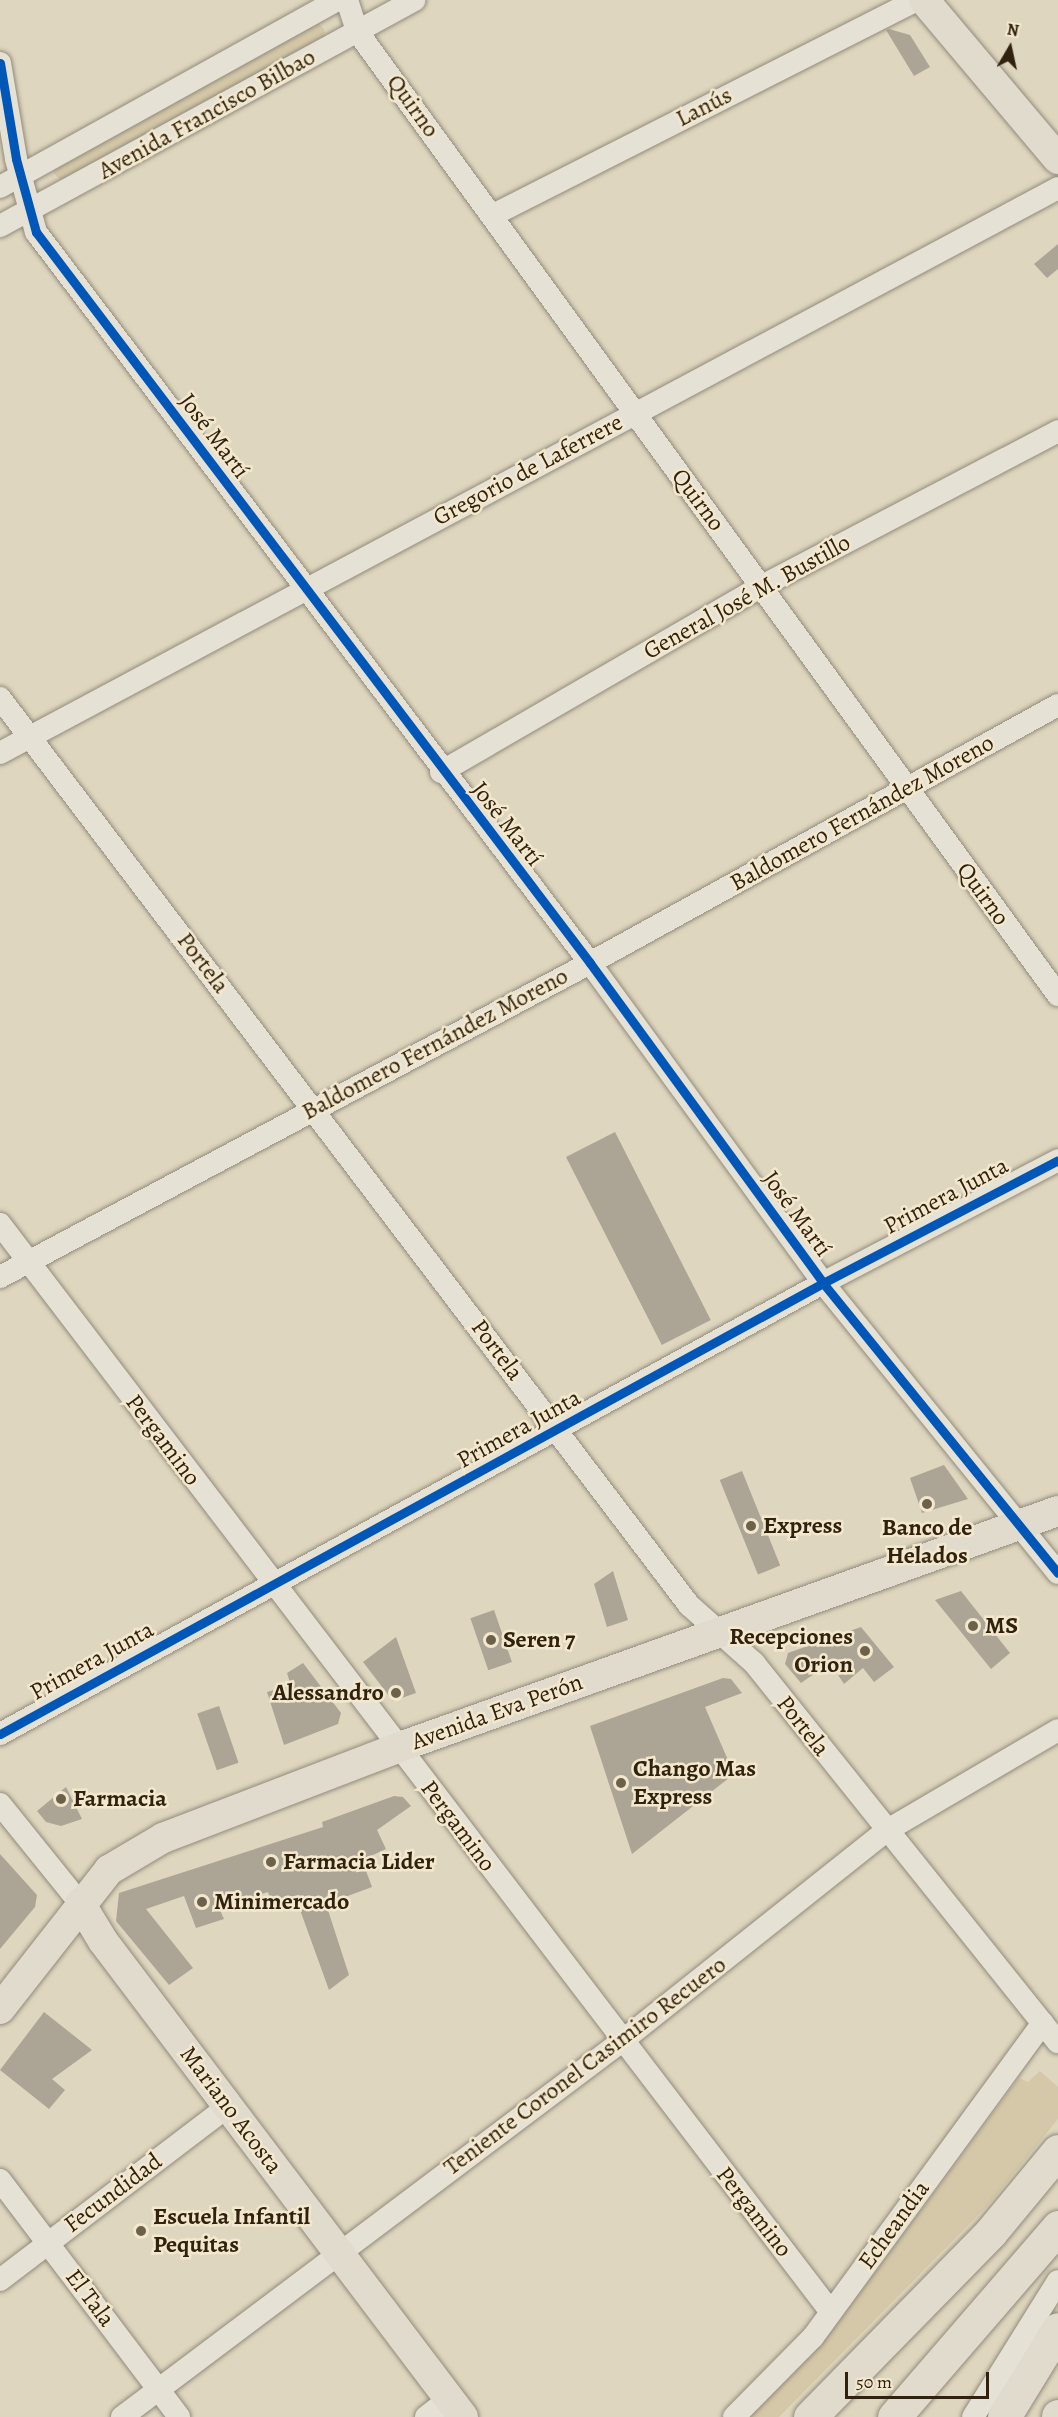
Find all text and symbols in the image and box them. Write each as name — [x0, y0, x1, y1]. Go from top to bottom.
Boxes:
north arrow — [980, 18, 1040, 78]
text: N — [1005, 18, 1020, 42]
street label: Avenida Francisco Bilbao — [94, 42, 320, 186]
street label: Quirno — [381, 69, 445, 143]
street label: Lanús — [671, 81, 737, 133]
street label: José Martí — [173, 388, 255, 484]
street label: Gregorio de Laferrere — [428, 408, 628, 532]
street label: Quirno — [665, 463, 731, 537]
street label: General José M. Bustillo — [638, 528, 856, 666]
street label: Baldomero Fernández Moreno — [725, 728, 999, 898]
street label: José Martí — [465, 776, 549, 872]
street label: Quirno — [951, 857, 1015, 931]
street label: Portela — [171, 927, 235, 999]
street label: Baldomero Fernández Moreno — [297, 962, 573, 1126]
street label: Primera Junta — [879, 1151, 1013, 1241]
street label: José Martí — [756, 1165, 838, 1263]
street label: Portela — [465, 1314, 529, 1386]
street label: Primera Junta — [452, 1383, 586, 1475]
street label: Pergamino — [119, 1389, 207, 1491]
marker: Banco de Helados — [920, 1497, 934, 1511]
place label: Express — [763, 1512, 842, 1540]
place label: Banco de Helados — [882, 1514, 972, 1570]
marker: Express — [744, 1519, 758, 1533]
place label: MS — [985, 1612, 1018, 1640]
street label: Primera Junta — [25, 1615, 159, 1707]
marker: MS — [966, 1619, 980, 1633]
place label: Recepciones Orion — [729, 1623, 853, 1679]
place label: Seren 7 — [503, 1626, 575, 1654]
marker: Seren 7 — [484, 1633, 498, 1647]
marker: Recepciones Orion — [858, 1644, 872, 1658]
street label: Avenida Eva Perón — [408, 1668, 586, 1756]
place label: Alessandro — [272, 1679, 384, 1707]
marker: Alessandro — [389, 1686, 403, 1700]
street label: Portela — [770, 1690, 836, 1762]
place label: Chango Mas Express — [633, 1755, 756, 1811]
street label: Pergamino — [414, 1775, 502, 1877]
marker: Chango Mas Express — [614, 1776, 628, 1790]
place label: Farmacia — [73, 1785, 167, 1813]
marker: Farmacia — [54, 1792, 68, 1806]
place label: Farmacia Lider — [283, 1848, 435, 1876]
marker: Farmacia Lider — [264, 1855, 278, 1869]
place label: Minimercado — [214, 1888, 349, 1916]
marker: Minimercado — [195, 1895, 209, 1909]
street label: Teniente Coronel Casimiro Recuero — [438, 1950, 732, 2182]
street label: Mariano Acosta — [174, 2040, 288, 2180]
street label: Fecundidad — [58, 2147, 168, 2239]
street label: Pergamino — [710, 2161, 798, 2263]
street label: Echeandia — [852, 2175, 936, 2275]
place label: Escuela Infantil Pequitas — [153, 2203, 310, 2259]
marker: Escuela Infantil Pequitas — [134, 2224, 148, 2238]
street label: El Tala — [59, 2263, 121, 2333]
scale bar — [848, 2360, 992, 2398]
text: 50 m — [856, 2370, 892, 2394]

